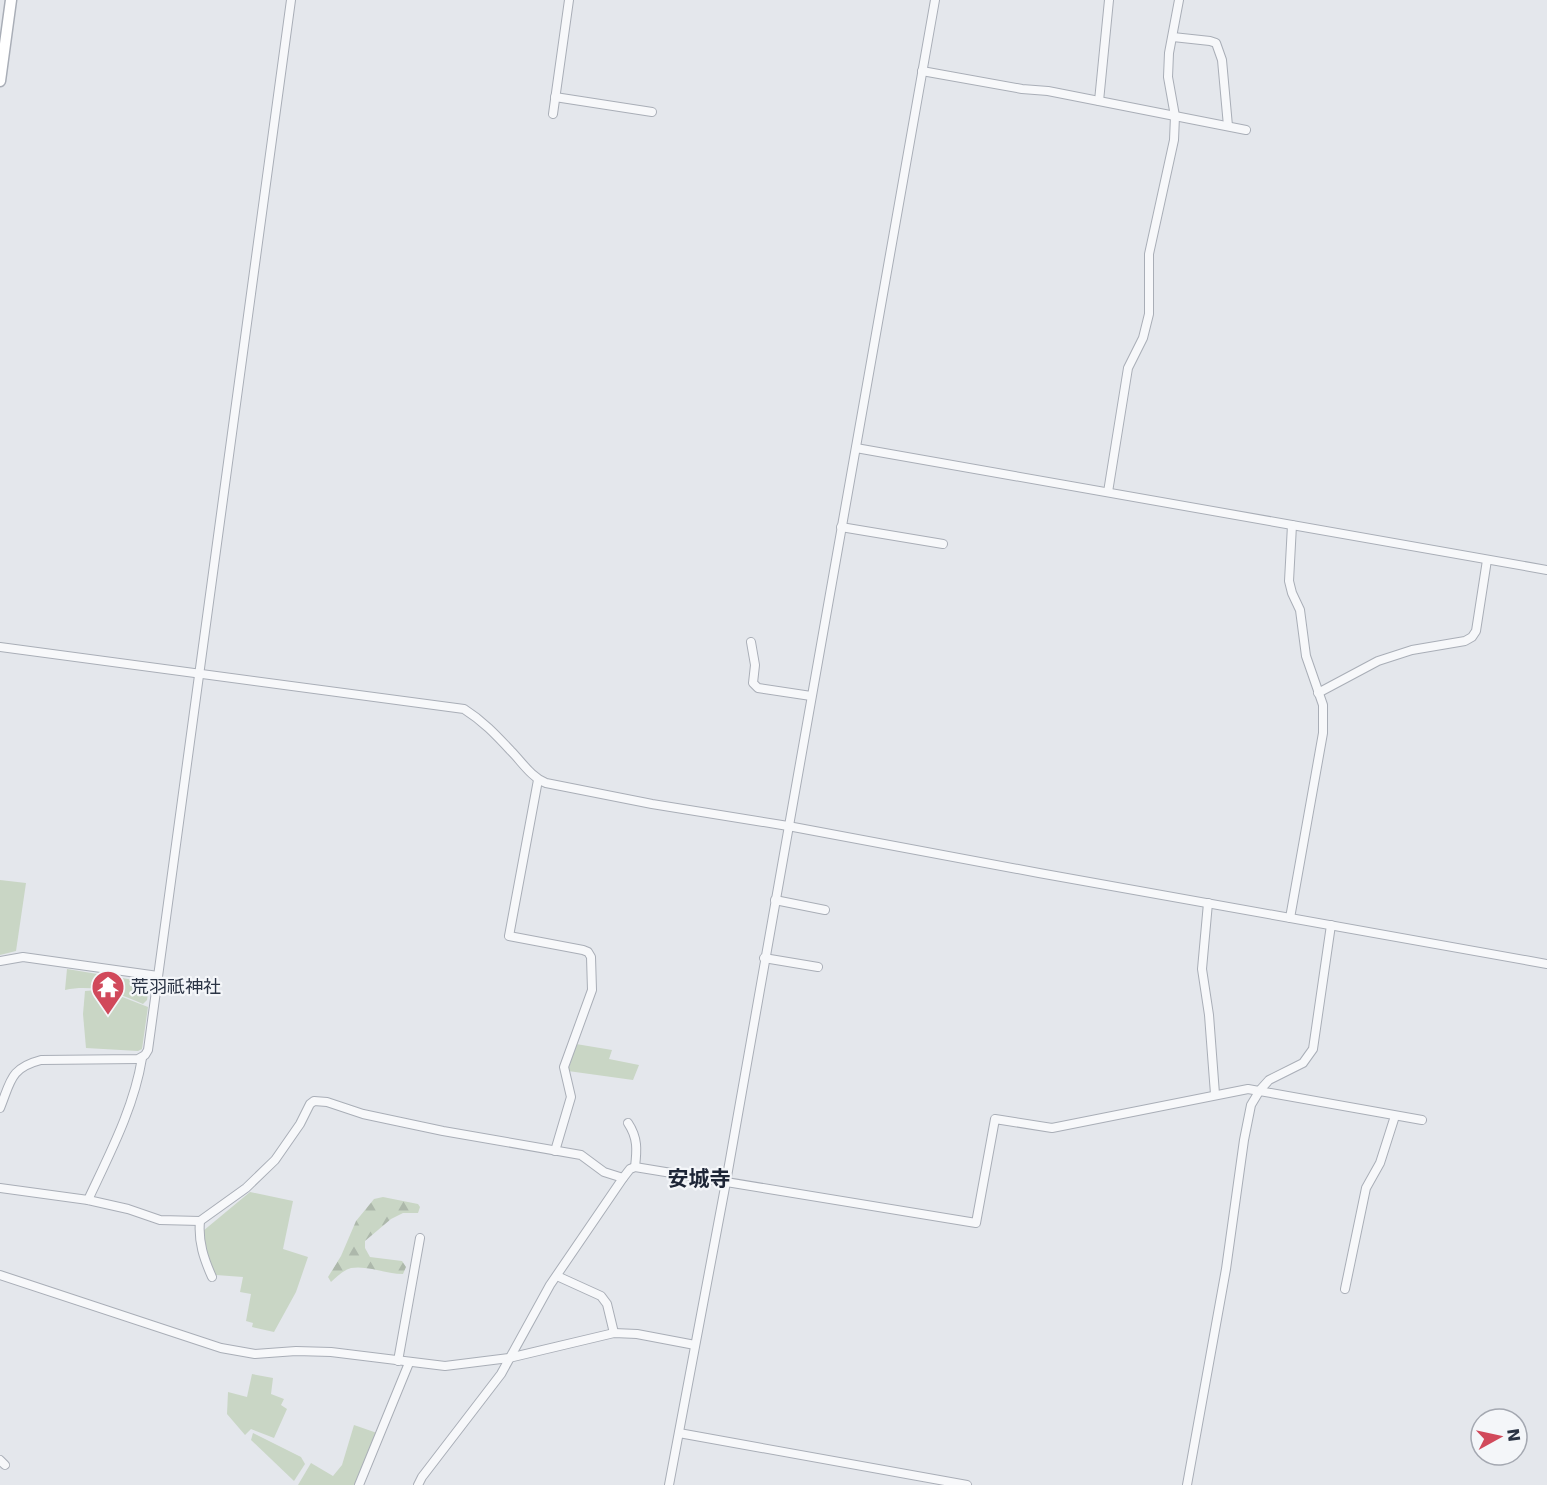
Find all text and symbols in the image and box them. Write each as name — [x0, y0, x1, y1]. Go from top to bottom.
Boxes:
temple icon: 荒羽祇神社 — [90, 969, 126, 1016]
place label: 荒羽祇神社 — [131, 976, 221, 997]
district label: 安城寺 — [668, 1167, 731, 1191]
north arrow — [1469, 1407, 1529, 1467]
text: N — [1503, 1427, 1524, 1443]

